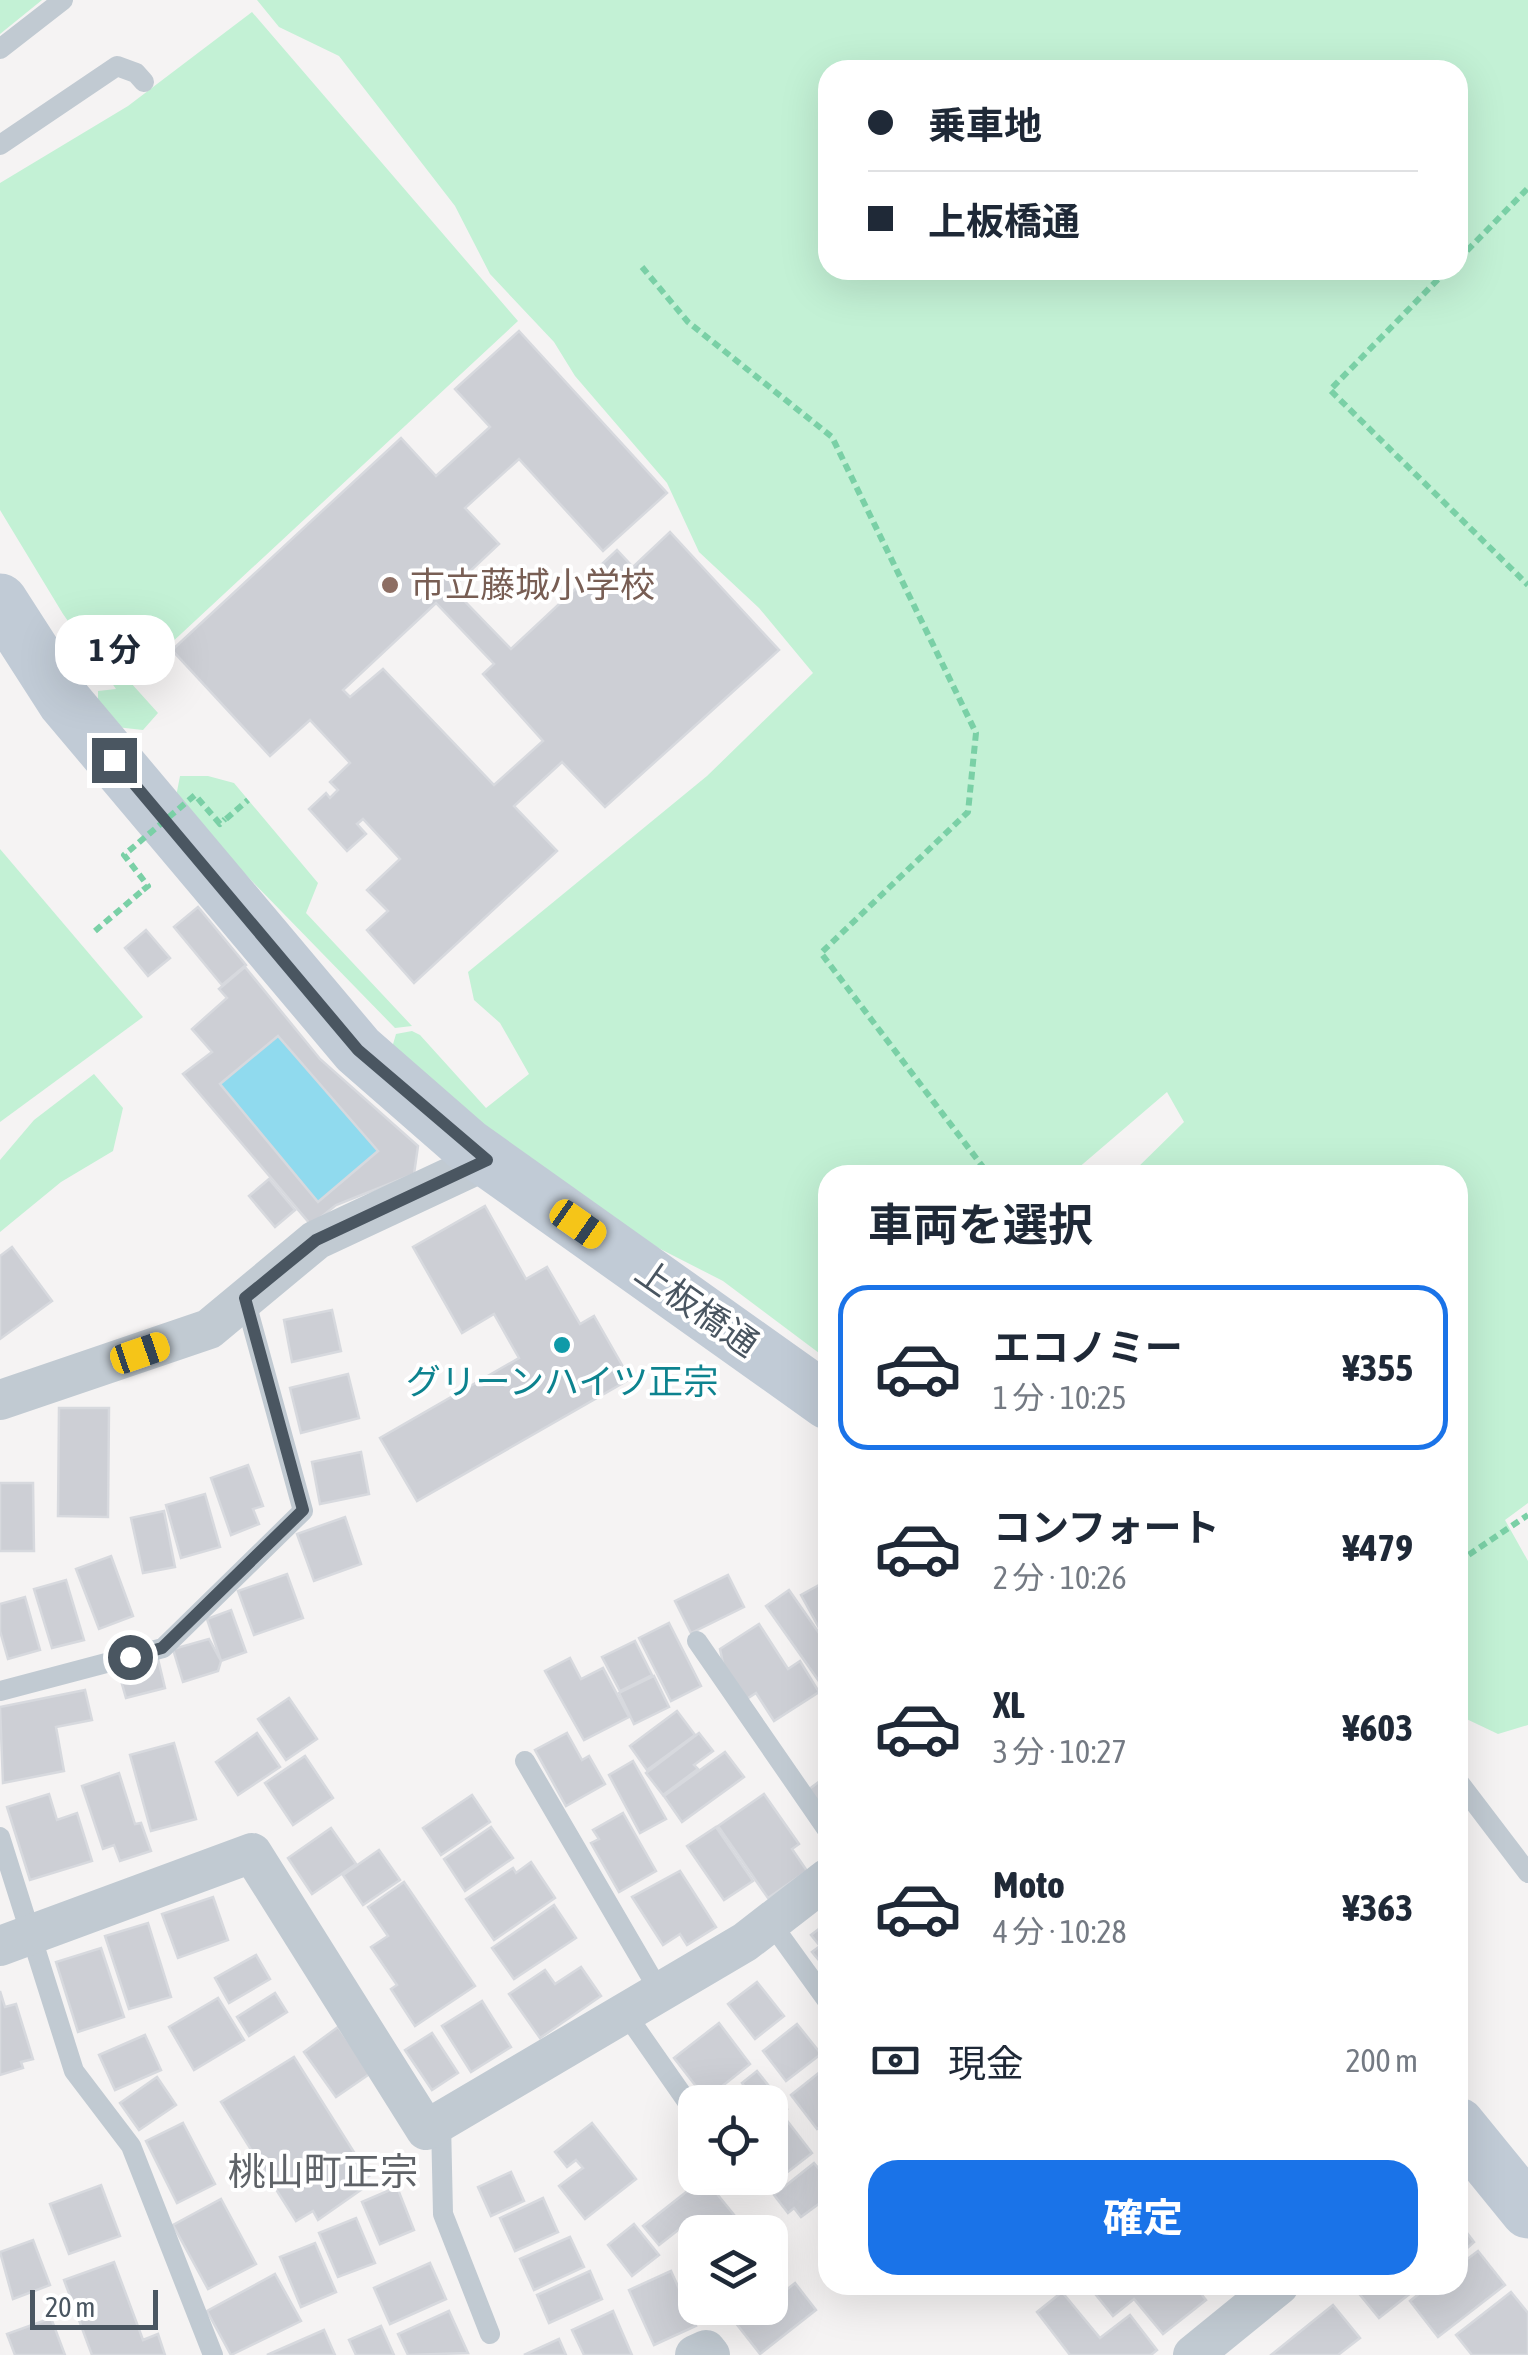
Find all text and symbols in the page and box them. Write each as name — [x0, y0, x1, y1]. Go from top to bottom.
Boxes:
text: 乗車地 — [928, 104, 1042, 147]
text: 上板橋通 — [928, 200, 1080, 243]
place label: 市立藤城小学校 — [410, 564, 655, 604]
marker: 市立藤城小学校 — [379, 574, 401, 596]
callout: 1 分 — [54, 615, 174, 685]
text: 1 分 — [89, 631, 141, 668]
route end — [92, 738, 137, 783]
car — [545, 1195, 611, 1253]
text: 車両を選択 — [868, 1199, 1093, 1251]
street label: 上板橋通 — [629, 1251, 766, 1364]
icon: car — [873, 1323, 963, 1413]
text: エコノミー — [993, 1326, 1183, 1369]
car — [107, 1329, 173, 1377]
marker: グリーンハイツ正宗 — [551, 1334, 573, 1356]
text: ¥355 — [1343, 1346, 1413, 1389]
place label: グリーンハイツ正宗 — [406, 1361, 718, 1401]
text: 1 分 · 10:25 — [993, 1379, 1127, 1416]
icon: car — [873, 1503, 963, 1593]
text: コンフォート — [993, 1506, 1220, 1549]
text: ¥479 — [1343, 1526, 1413, 1569]
text: 2 分 · 10:26 — [993, 1559, 1127, 1596]
route start — [108, 1635, 153, 1680]
icon: car — [873, 1683, 963, 1773]
text: XL — [993, 1683, 1025, 1726]
text: ¥603 — [1343, 1706, 1413, 1749]
text: 3 分 · 10:27 — [993, 1733, 1127, 1770]
icon: car — [873, 1863, 963, 1953]
text: Moto — [993, 1863, 1065, 1906]
text: ¥363 — [1343, 1886, 1413, 1929]
text: 4 分 · 10:28 — [993, 1913, 1127, 1950]
icon: cash — [868, 2033, 923, 2088]
text: 現金 — [948, 2042, 1024, 2085]
text: 200 m — [1345, 2042, 1418, 2079]
map controls — [678, 2085, 788, 2325]
button: locate — [678, 2085, 788, 2195]
district label: 桃山町正宗 — [228, 2150, 418, 2193]
button: 確定 — [868, 2160, 1418, 2275]
button: layers — [678, 2215, 788, 2325]
scale bar — [30, 2285, 158, 2330]
text: 20 m — [45, 2291, 95, 2323]

